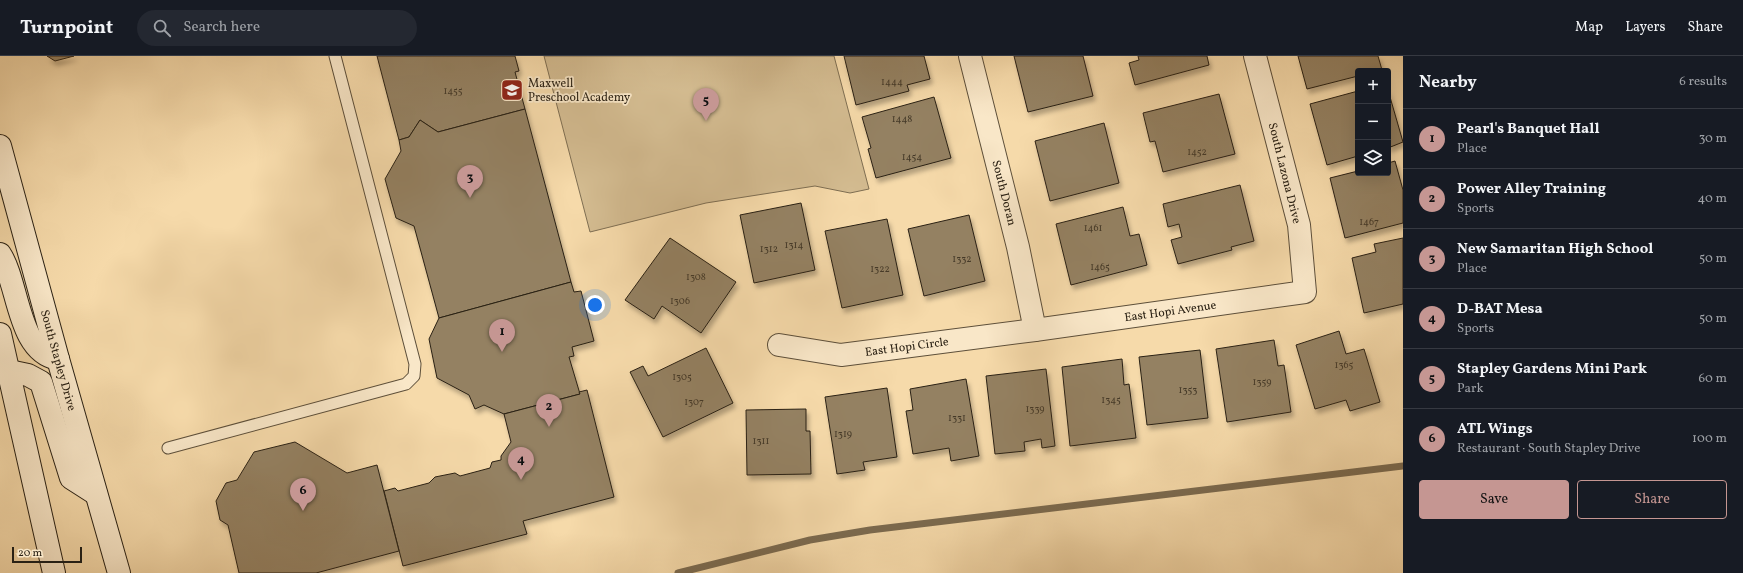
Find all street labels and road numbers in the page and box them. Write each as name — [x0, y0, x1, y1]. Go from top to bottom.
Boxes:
street label: South Lazona Drive — [1264, 121, 1304, 226]
street label: South Doran — [987, 159, 1019, 227]
street label: East Hopi Avenue — [1123, 298, 1218, 326]
street label: South Stapley Drive — [36, 308, 79, 413]
street label: East Hopi Circle — [864, 334, 950, 361]

